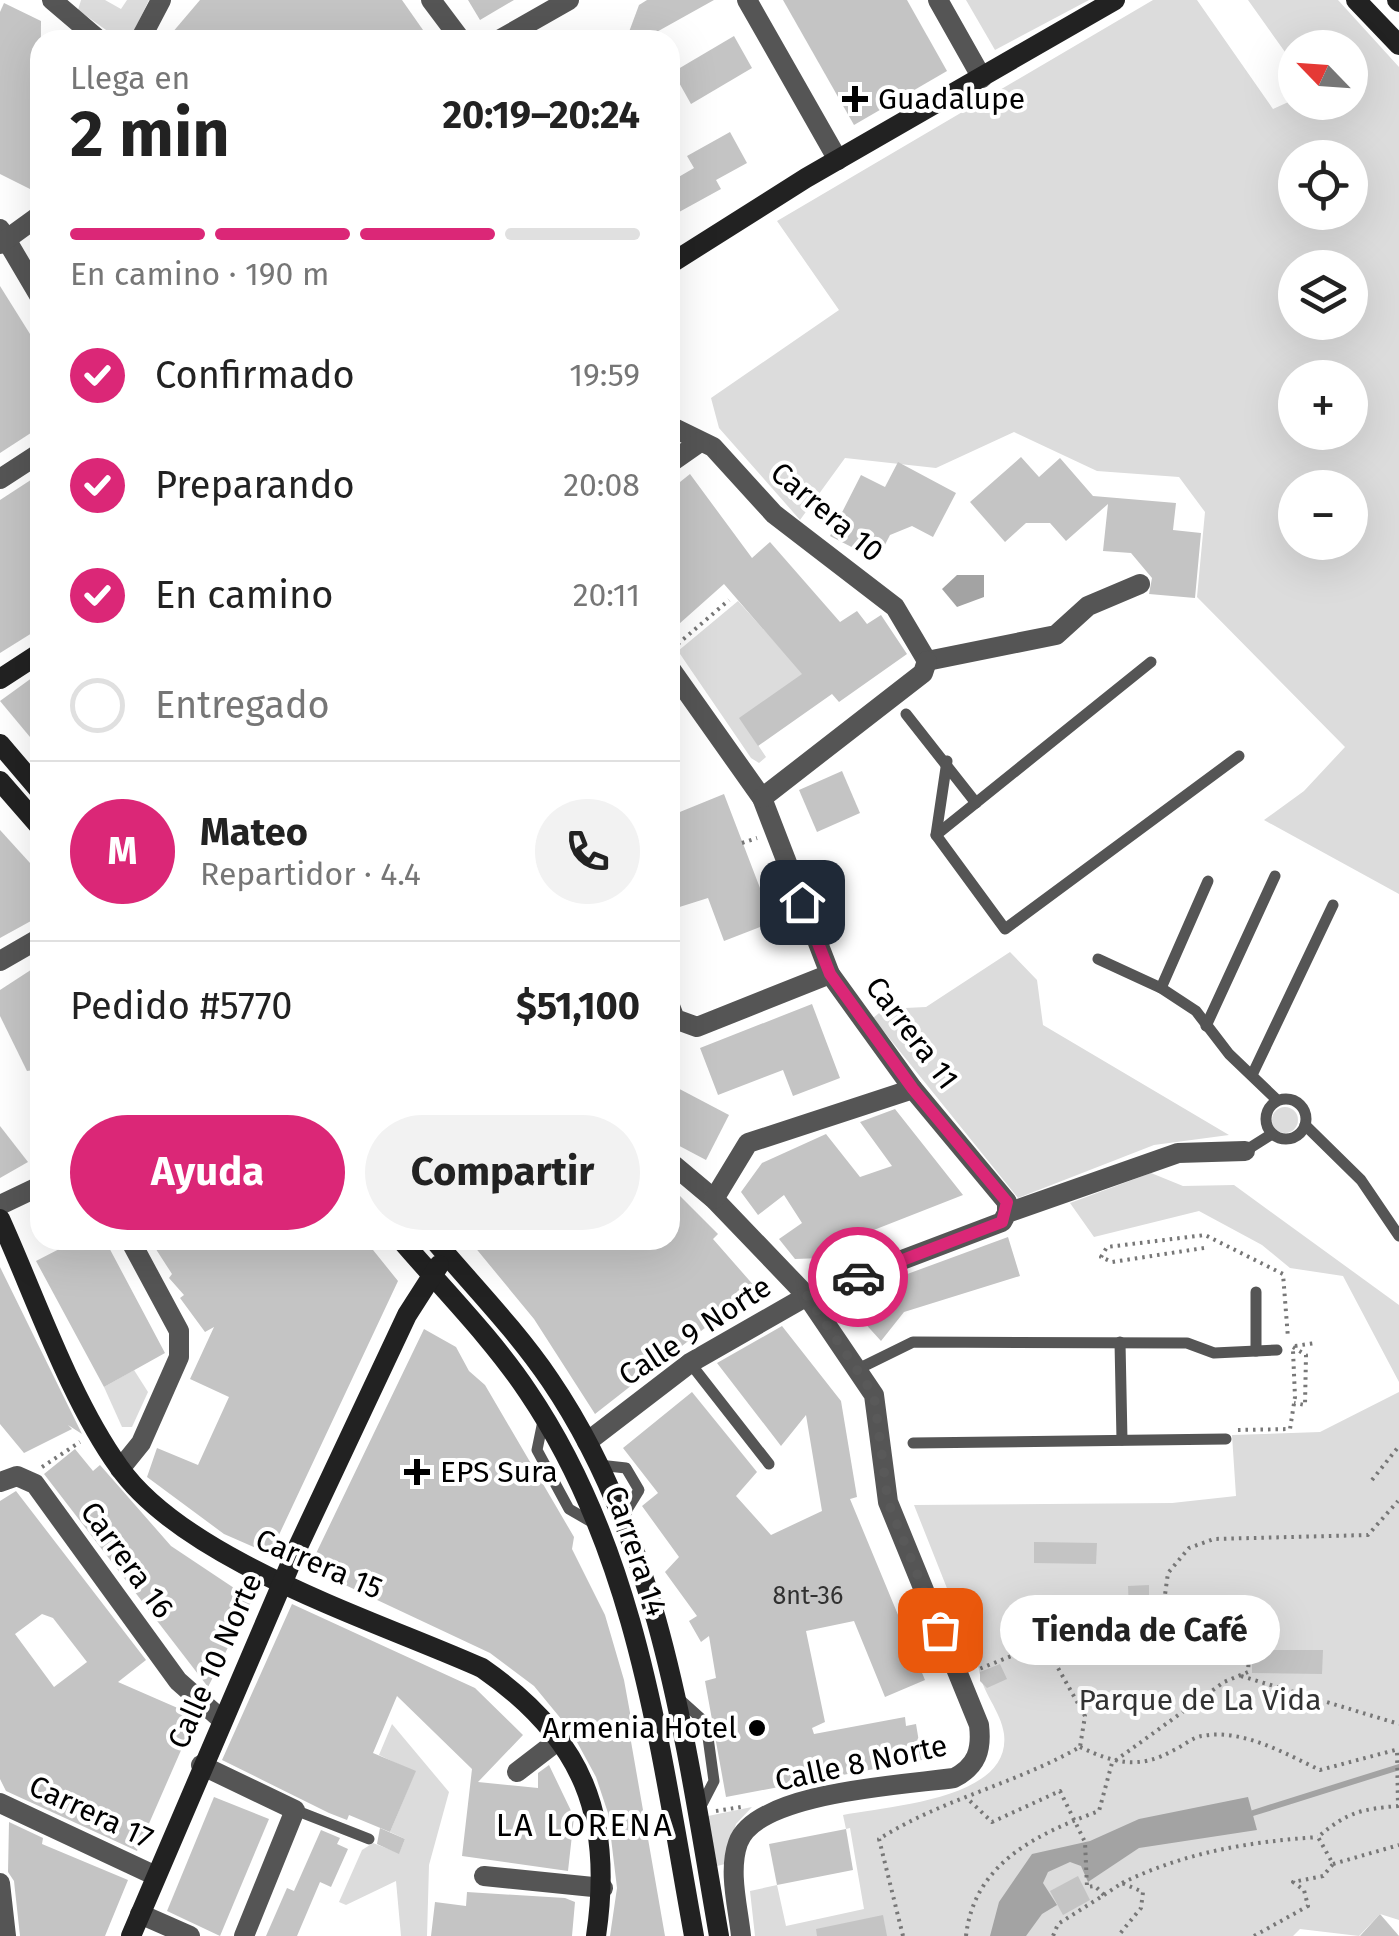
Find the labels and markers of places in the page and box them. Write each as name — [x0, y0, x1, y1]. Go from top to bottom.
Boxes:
place label: Guadalupe — [878, 81, 1025, 117]
marker: Guadalupe — [842, 86, 868, 112]
pin — [760, 860, 845, 945]
place label: EPS Sura — [440, 1454, 558, 1490]
marker: EPS Sura — [404, 1459, 430, 1485]
pin — [898, 1588, 983, 1673]
callout: Tienda de Café — [1000, 1595, 1280, 1665]
place label: Armenia Hotel — [542, 1710, 737, 1746]
marker: Armenia Hotel — [746, 1717, 768, 1739]

